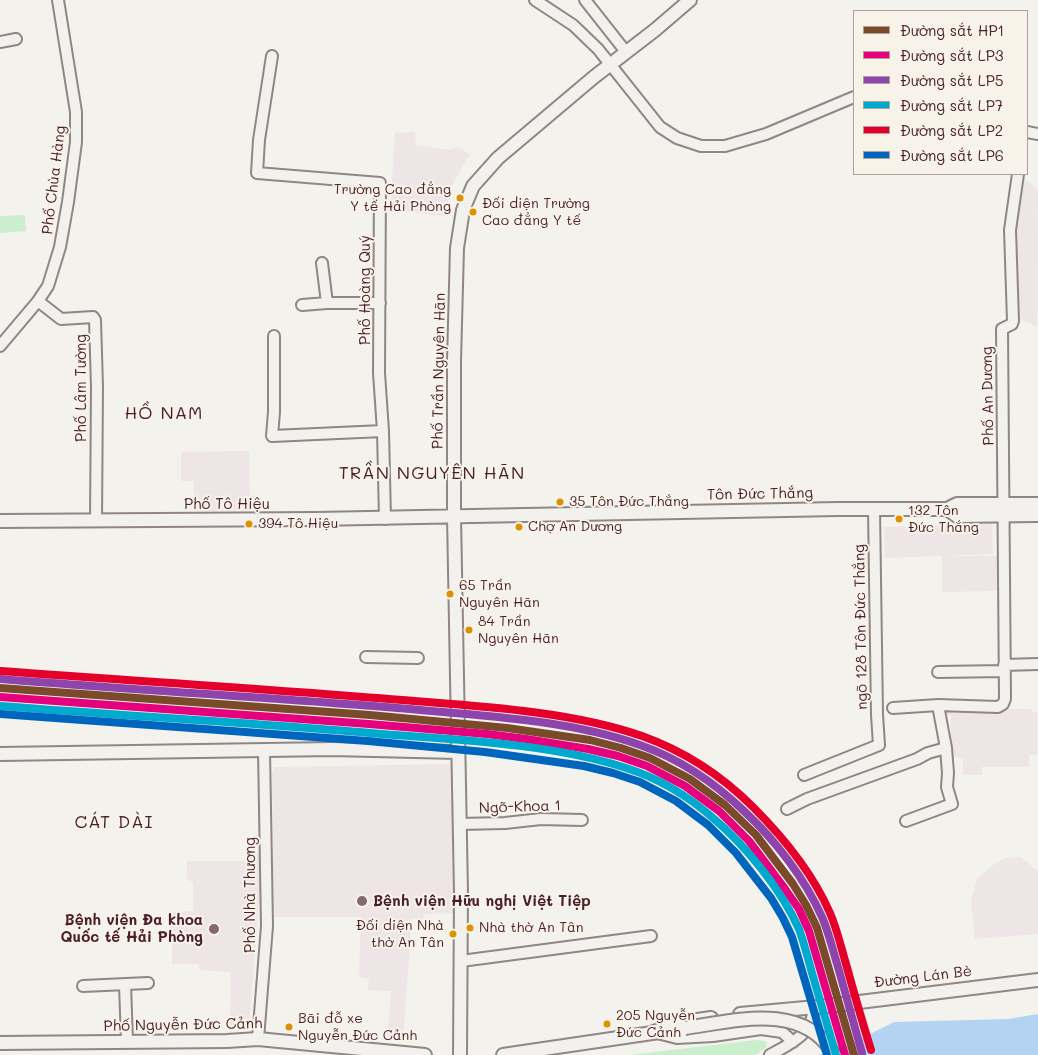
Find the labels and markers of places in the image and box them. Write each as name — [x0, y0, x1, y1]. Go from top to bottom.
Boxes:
place label: Trường Cao đẳng Y tế Hải Phòng — [334, 182, 451, 214]
marker: Trường Cao đẳng Y tế Hải Phòng — [455, 193, 465, 203]
place label: Đối diện Trường Cao đẳng Y tế — [482, 196, 590, 228]
marker: Đối diện Trường Cao đẳng Y tế — [468, 207, 478, 217]
place label: 35 Tôn Đức Thắng — [569, 494, 689, 510]
marker: 35 Tôn Đức Thắng — [555, 497, 565, 507]
place label: 132 Tôn Đức Thắng — [908, 503, 979, 536]
marker: 132 Tôn Đức Thắng — [894, 514, 904, 524]
place label: 394 Tô Hiệu — [258, 516, 338, 532]
marker: 394 Tô Hiệu — [244, 519, 254, 529]
place label: Chợ An Dương — [528, 519, 622, 535]
marker: Chợ An Dương — [514, 522, 524, 532]
place label: 65 Trần Nguyên Hãn — [459, 578, 540, 610]
marker: 65 Trần Nguyên Hãn — [445, 589, 455, 599]
place label: 84 Trần Nguyên Hãn — [478, 614, 559, 646]
marker: 84 Trần Nguyên Hãn — [464, 625, 474, 635]
place label: Bệnh viện Hữu nghị Việt Tiệp — [373, 892, 591, 910]
marker: Bệnh viện Hữu nghị Việt Tiệp — [355, 894, 369, 908]
place label: Bệnh viện Đa khoa Quốc tế Hải Phòng — [61, 911, 203, 946]
place label: Đối diện Nhà thờ An Tân — [356, 918, 444, 950]
place label: Nhà thờ An Tân — [479, 920, 583, 936]
marker: Bệnh viện Đa khoa Quốc tế Hải Phòng — [207, 922, 221, 936]
marker: Nhà thờ An Tân — [465, 923, 475, 933]
marker: Đối diện Nhà thờ An Tân — [448, 929, 458, 939]
place label: 205 Nguyễn Đức Cảnh — [616, 1008, 695, 1040]
place label: Bãi đỗ xe Nguyễn Đức Cảnh — [298, 1011, 417, 1044]
marker: 205 Nguyễn Đức Cảnh — [602, 1019, 612, 1029]
marker: Bãi đỗ xe Nguyễn Đức Cảnh — [284, 1022, 294, 1032]

